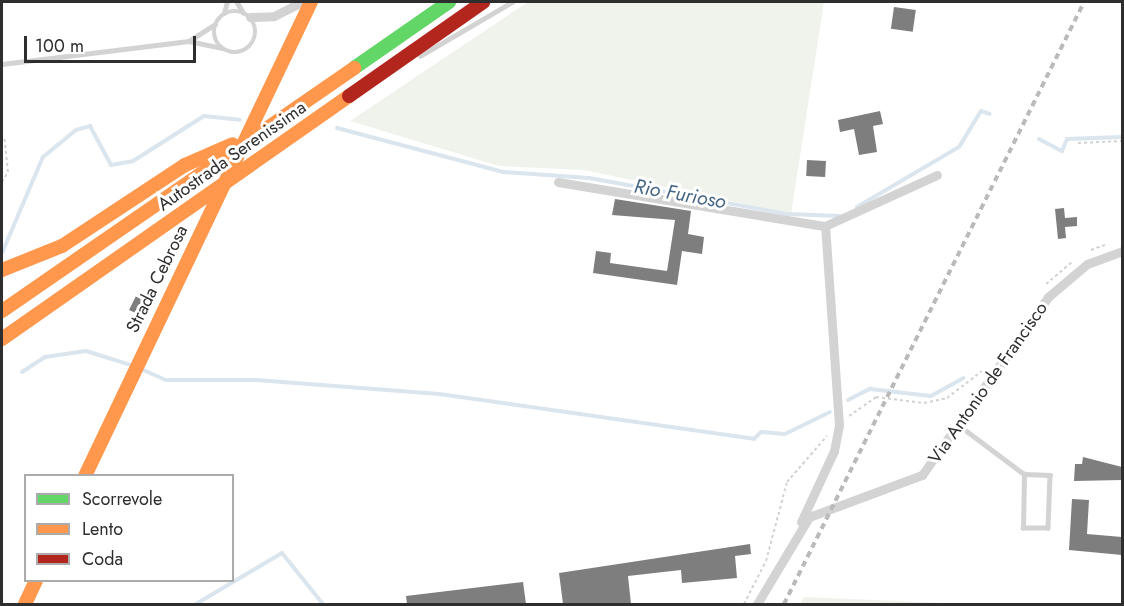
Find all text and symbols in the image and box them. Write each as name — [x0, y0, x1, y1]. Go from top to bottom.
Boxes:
scale bar — [27, 24, 200, 62]
text: 100 m — [35, 33, 84, 59]
street label: Autostrada Serenissima — [154, 97, 310, 215]
water label: Rio Furioso — [632, 174, 728, 214]
street label: Strada Cebrosa — [122, 222, 192, 336]
street label: Via Antonio de Francisco — [924, 298, 1052, 468]
legend — [24, 474, 234, 582]
text: Scorrevole — [82, 486, 162, 512]
text: Lento — [82, 516, 123, 542]
text: Coda — [82, 546, 123, 572]

